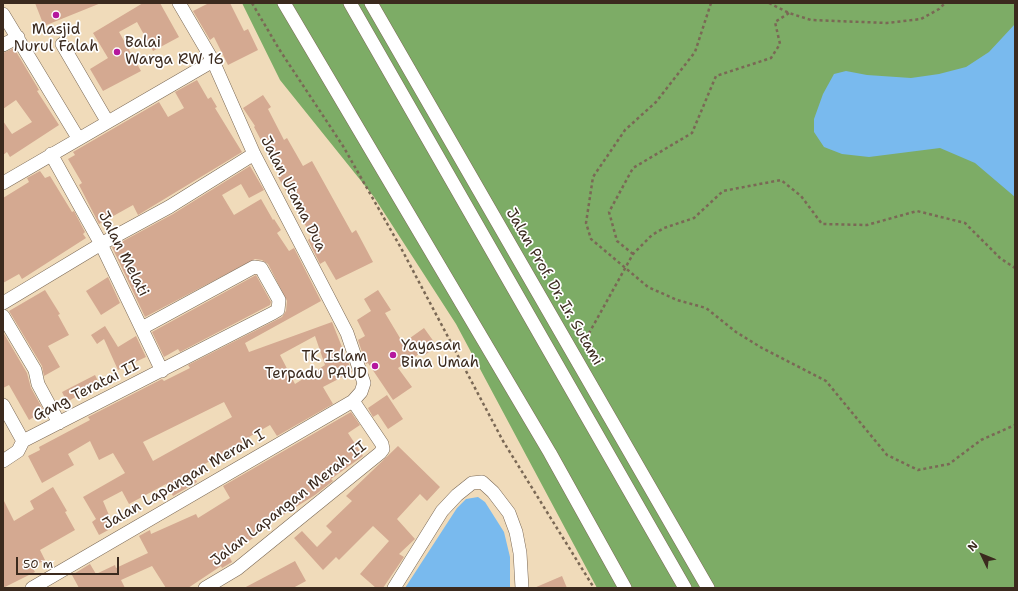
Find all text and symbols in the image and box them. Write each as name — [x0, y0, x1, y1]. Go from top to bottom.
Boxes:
marker: Masjid Nurul Falah — [51, 10, 61, 20]
place label: Masjid Nurul Falah — [13, 21, 99, 56]
place label: Balai Warga RW 16 — [125, 34, 224, 69]
marker: Balai Warga RW 16 — [112, 47, 122, 57]
street label: Jalan Utama Dua — [256, 133, 330, 255]
street label: Jalan Prof. Dr. Ir. Sutami — [502, 205, 606, 369]
street label: Jalan Melati — [94, 208, 152, 300]
place label: Yayasan Bina Umah — [401, 337, 479, 372]
place label: TK Islam Terpadu PAUD — [265, 348, 367, 383]
marker: Yayasan Bina Umah — [388, 350, 398, 360]
street label: Gang Teratai II — [30, 357, 142, 425]
marker: TK Islam Terpadu PAUD — [370, 361, 380, 371]
street label: Jalan Lapangan Merah I — [100, 426, 268, 534]
street label: Jalan Lapangan Merah II — [208, 438, 370, 570]
north arrow — [962, 535, 1002, 575]
text: N — [964, 538, 981, 555]
scale bar — [18, 549, 121, 575]
text: 50 m — [23, 556, 53, 572]

